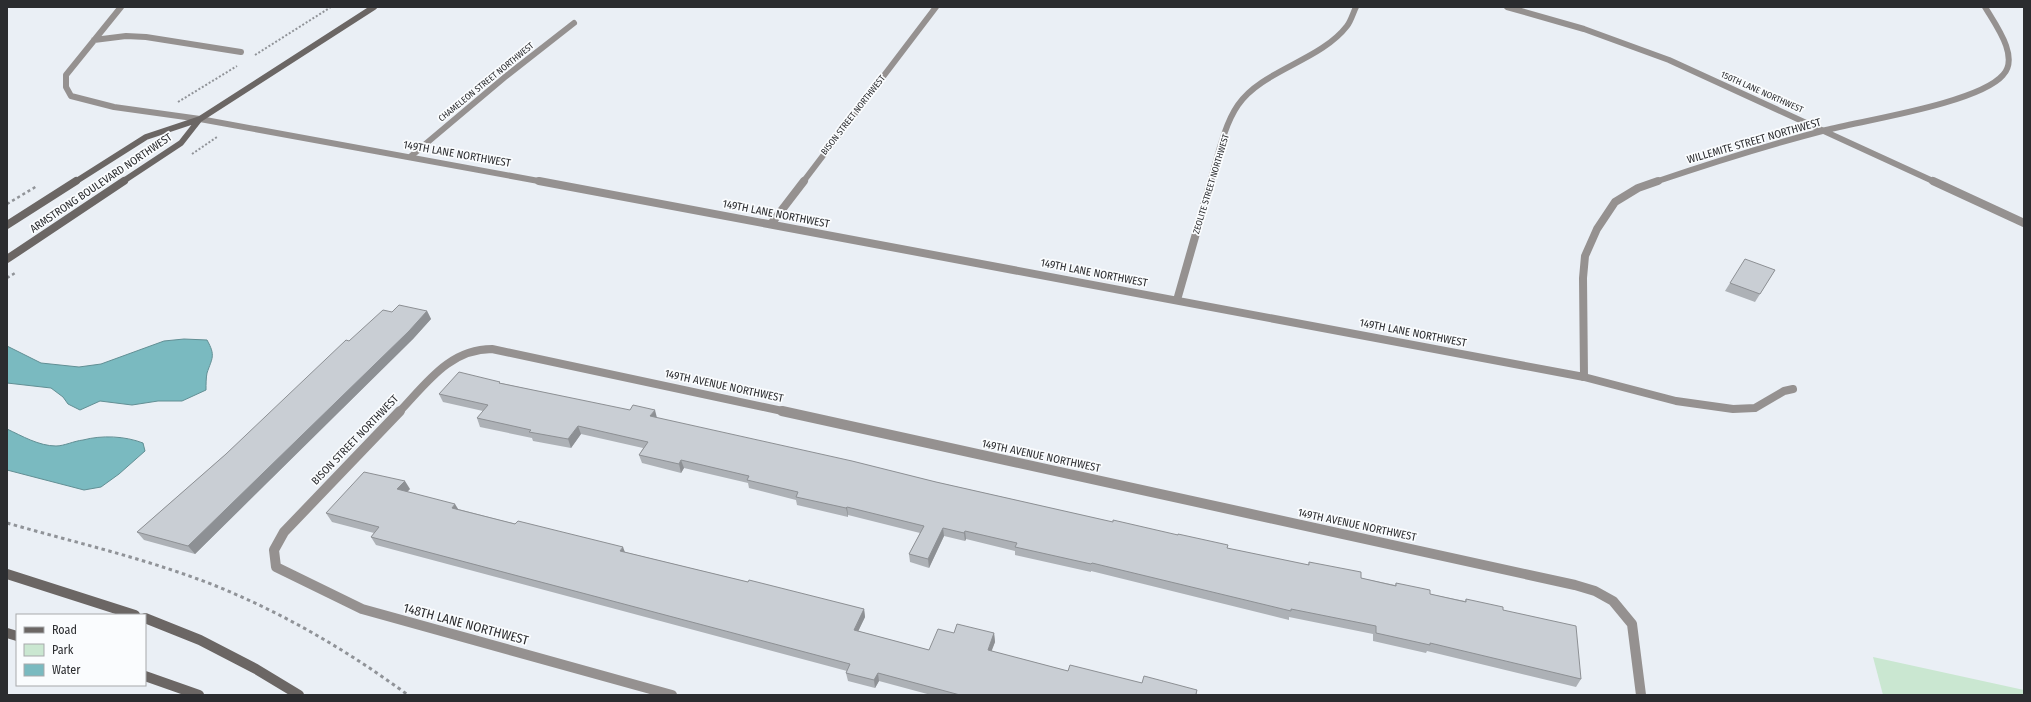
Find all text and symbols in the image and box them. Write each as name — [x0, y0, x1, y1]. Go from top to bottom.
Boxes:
street label: CHAMELEON STREET NORTHWEST — [436, 40, 536, 124]
street label: 150TH LANE NORTHWEST — [1719, 69, 1805, 115]
street label: BISON STREET NORTHWEST — [819, 73, 888, 157]
street label: WILLEMITE STREET NORTHWEST — [1686, 115, 1823, 166]
street label: ARMSTRONG BOULEVARD NORTHWEST — [28, 130, 175, 235]
street label: ZEOLITE STREET NORTHWEST — [1191, 132, 1231, 235]
street label: 149TH LANE NORTHWEST — [402, 138, 513, 170]
street label: 149TH LANE NORTHWEST — [721, 197, 831, 231]
street label: 149TH LANE NORTHWEST — [1039, 256, 1149, 290]
street label: 149TH LANE NORTHWEST — [1358, 316, 1468, 350]
street label: 149TH AVENUE NORTHWEST — [664, 367, 785, 405]
street label: BISON STREET NORTHWEST — [309, 392, 402, 488]
street label: 149TH AVENUE NORTHWEST — [981, 437, 1102, 475]
street label: 149TH AVENUE NORTHWEST — [1297, 506, 1418, 544]
street label: 148TH LANE NORTHWEST — [402, 600, 530, 648]
legend — [16, 614, 146, 686]
text: Road — [52, 623, 77, 637]
text: Park — [52, 643, 74, 657]
text: Water — [52, 663, 81, 677]

